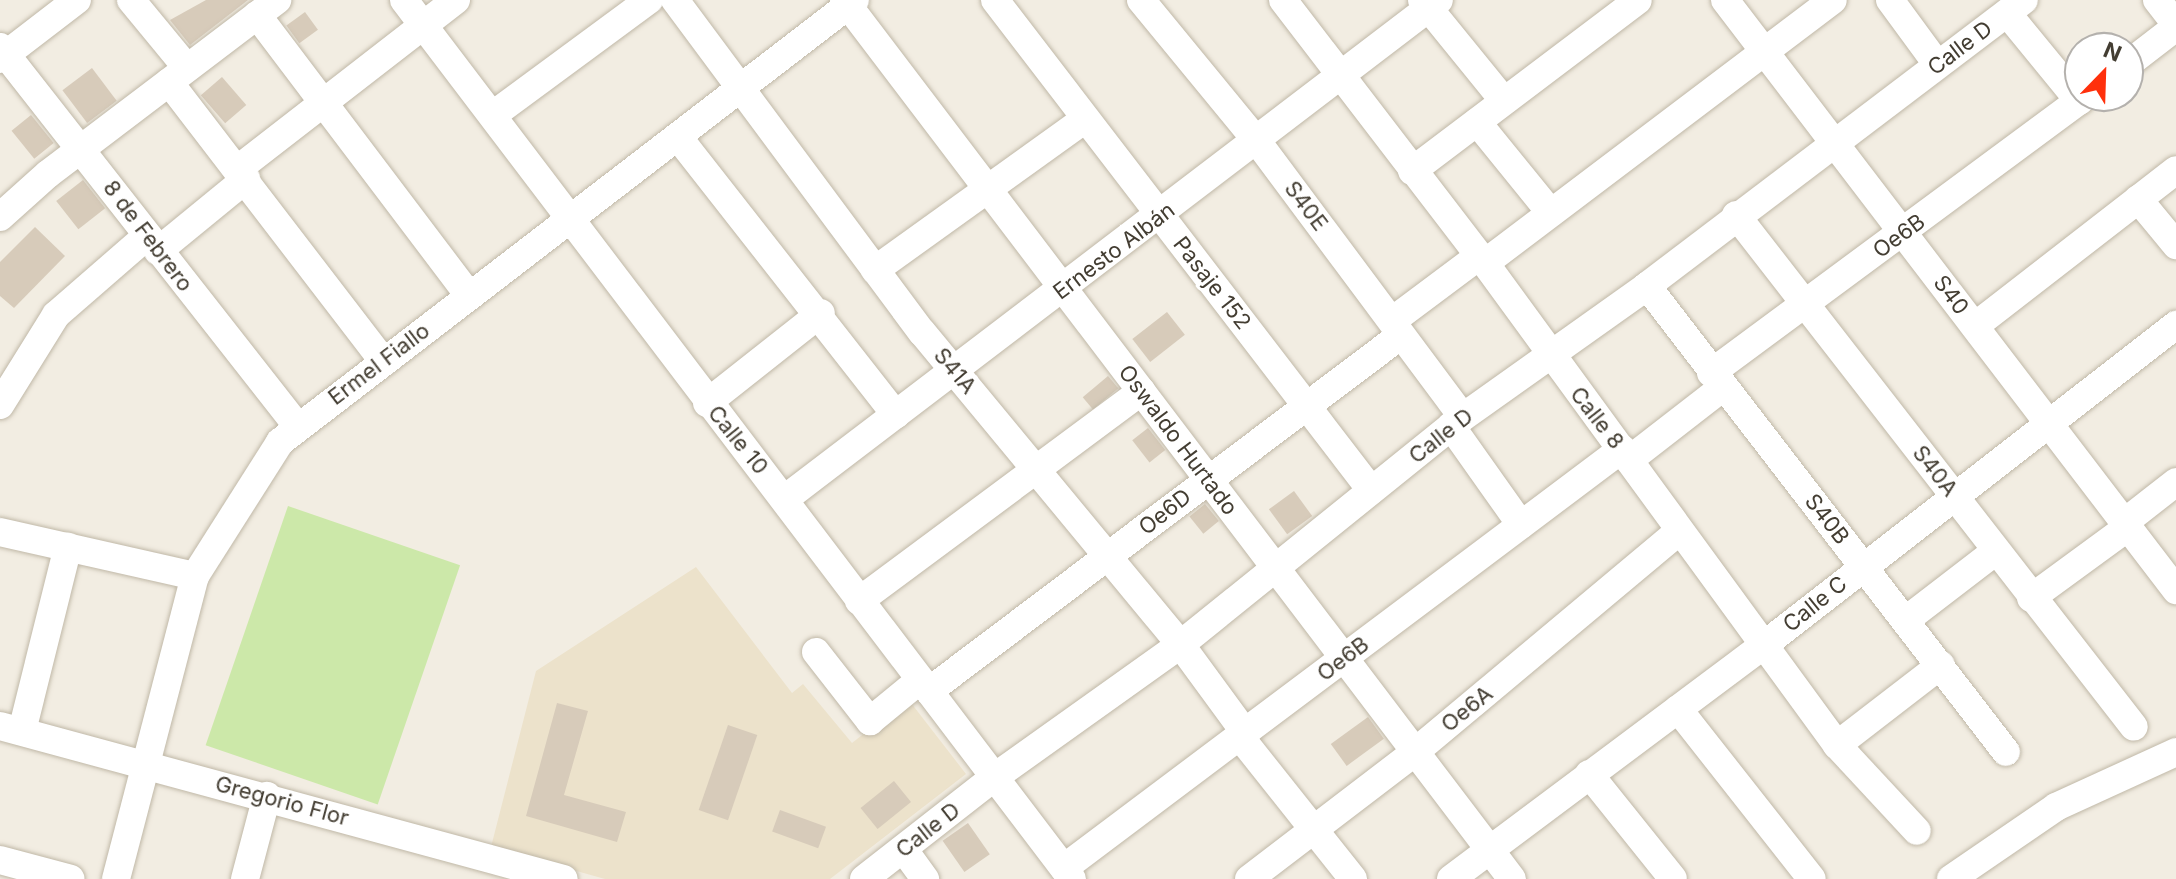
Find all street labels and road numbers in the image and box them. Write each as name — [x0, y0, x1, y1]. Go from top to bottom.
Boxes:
street label: Calle D — [1923, 15, 1997, 81]
street label: 8 de Febrero — [98, 175, 198, 297]
street label: S40E — [1279, 176, 1333, 236]
street label: Ernesto Albán — [1048, 197, 1180, 305]
street label: Oe6B — [1868, 208, 1930, 264]
street label: Pasaje 152 — [1168, 231, 1256, 335]
street label: S40 — [1928, 270, 1974, 320]
street label: Ermel Fiallo — [323, 317, 435, 411]
street label: S41A — [928, 343, 982, 399]
street label: Oswaldo Hurtado — [1113, 360, 1243, 520]
street label: Calle 8 — [1565, 382, 1629, 454]
street label: Calle 10 — [702, 400, 774, 480]
street label: Calle D — [1404, 403, 1478, 469]
street label: S40A — [1907, 440, 1963, 502]
street label: Oe6D — [1134, 483, 1196, 541]
street label: S40B — [1799, 489, 1855, 549]
street label: Calle C — [1778, 570, 1852, 638]
street label: Oe6B — [1312, 631, 1374, 687]
street label: Oe6A — [1436, 680, 1498, 738]
street label: Gregorio Flor — [212, 771, 352, 831]
street label: Calle D — [891, 797, 965, 863]

